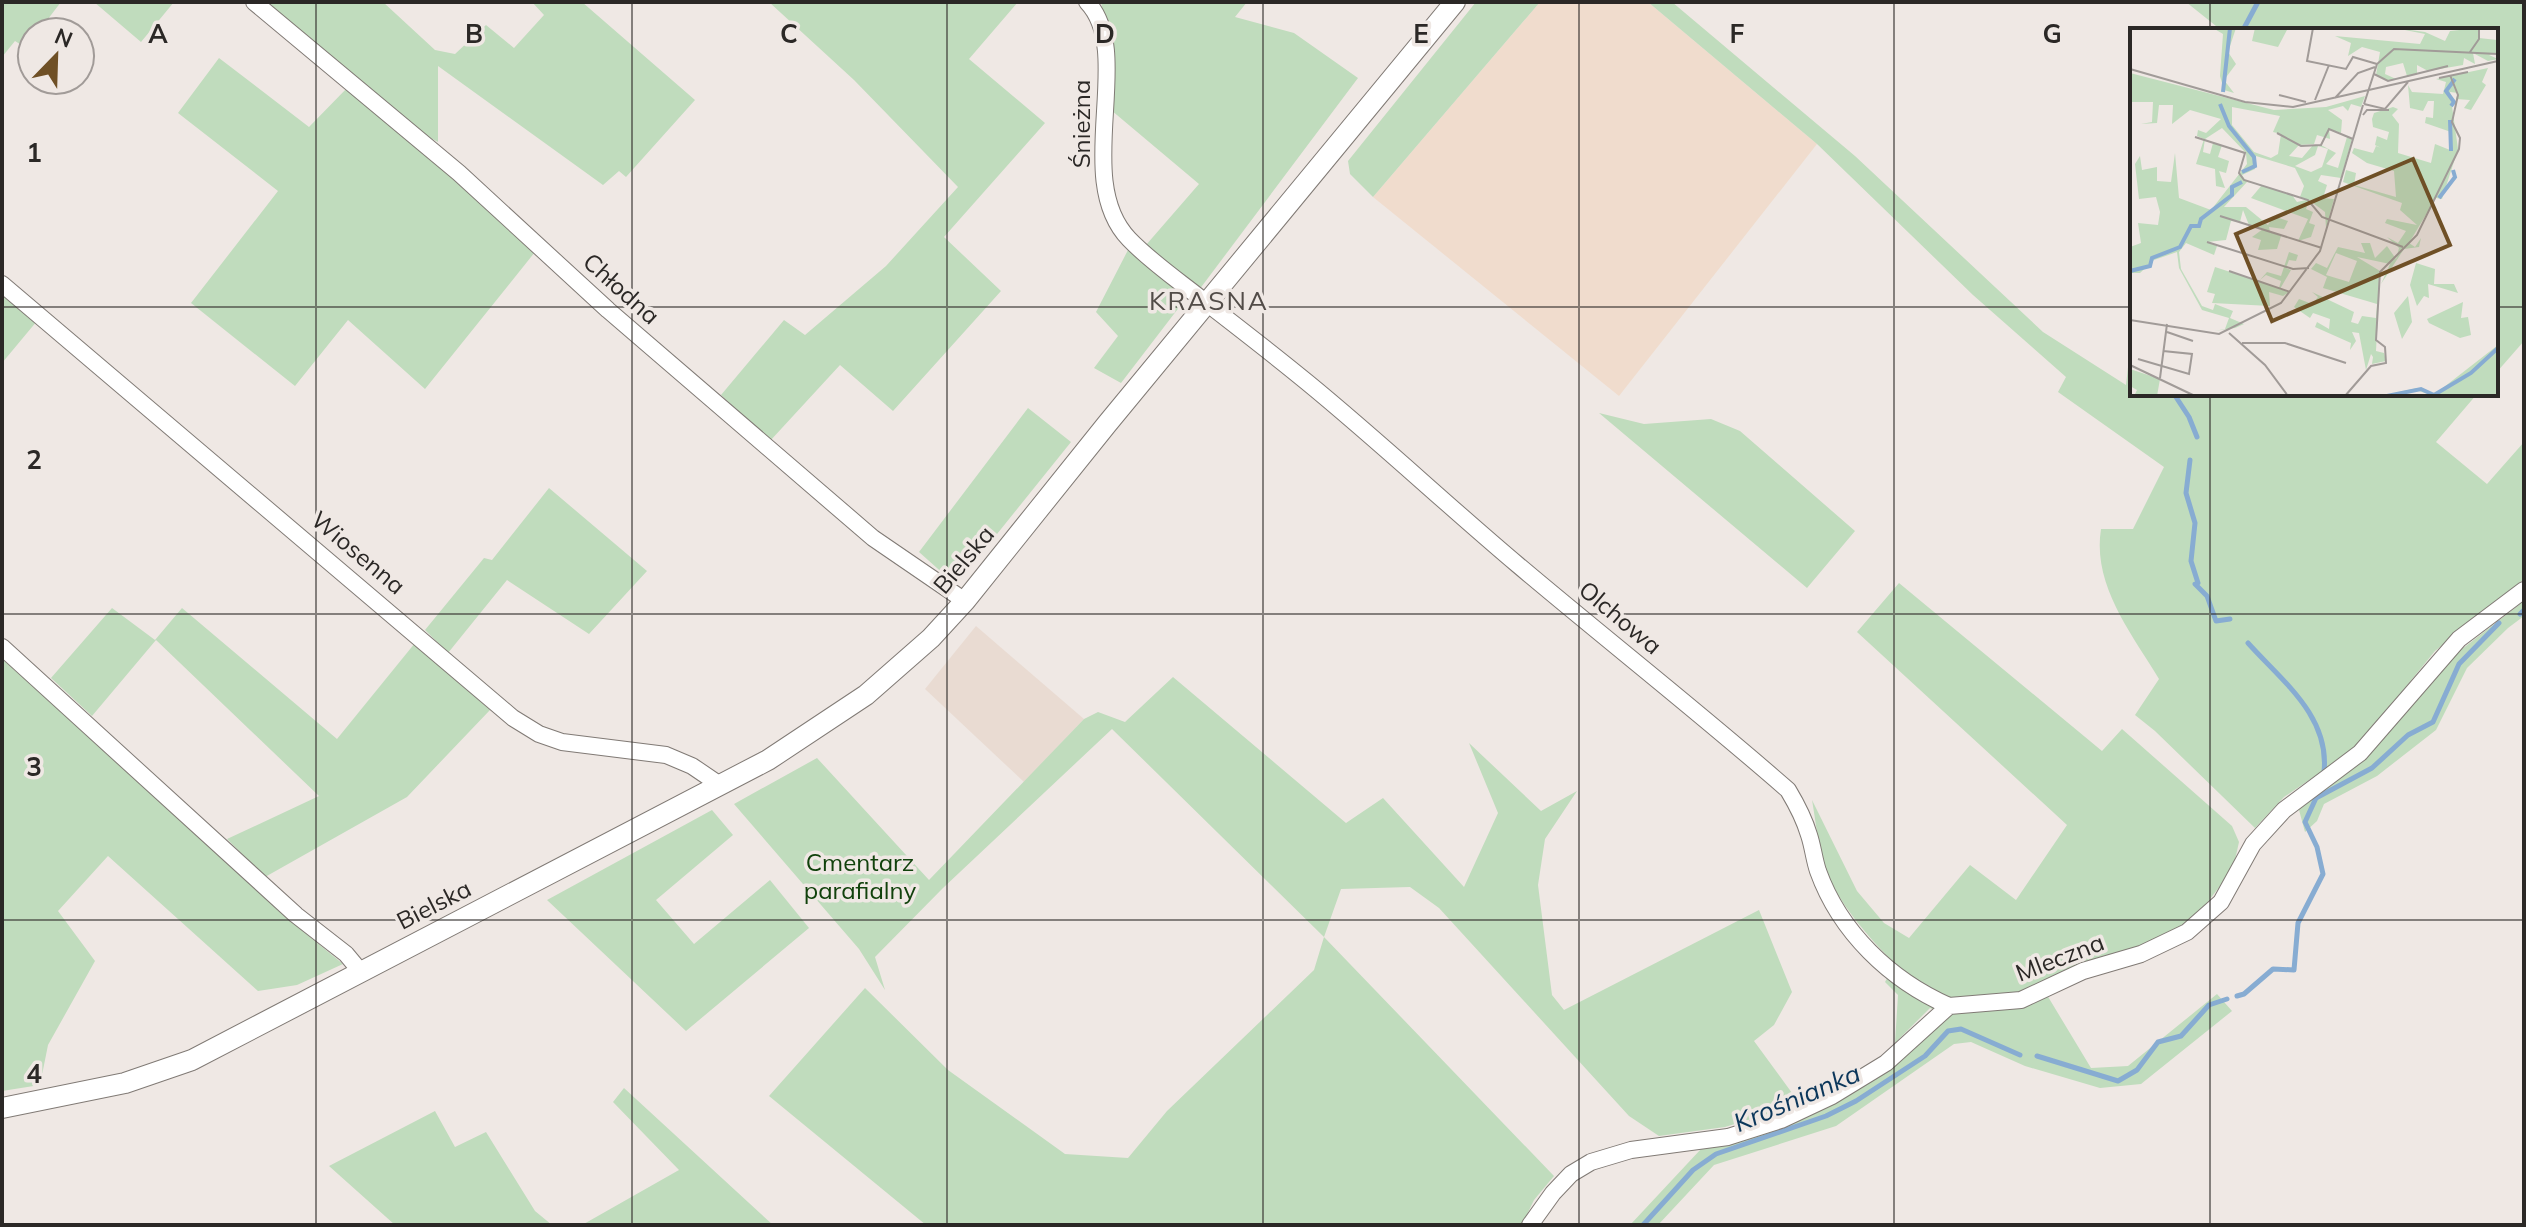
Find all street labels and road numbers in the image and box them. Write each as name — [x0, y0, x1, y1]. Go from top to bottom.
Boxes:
street label: Śnieżna — [1066, 80, 1096, 168]
street label: Chłodna — [577, 246, 666, 330]
street label: Wiosenna — [305, 504, 412, 600]
street label: Bielska — [926, 519, 1000, 599]
street label: Olchowa — [1573, 574, 1668, 660]
street label: Bielska — [391, 873, 476, 935]
street label: Mleczna — [2011, 927, 2108, 988]

